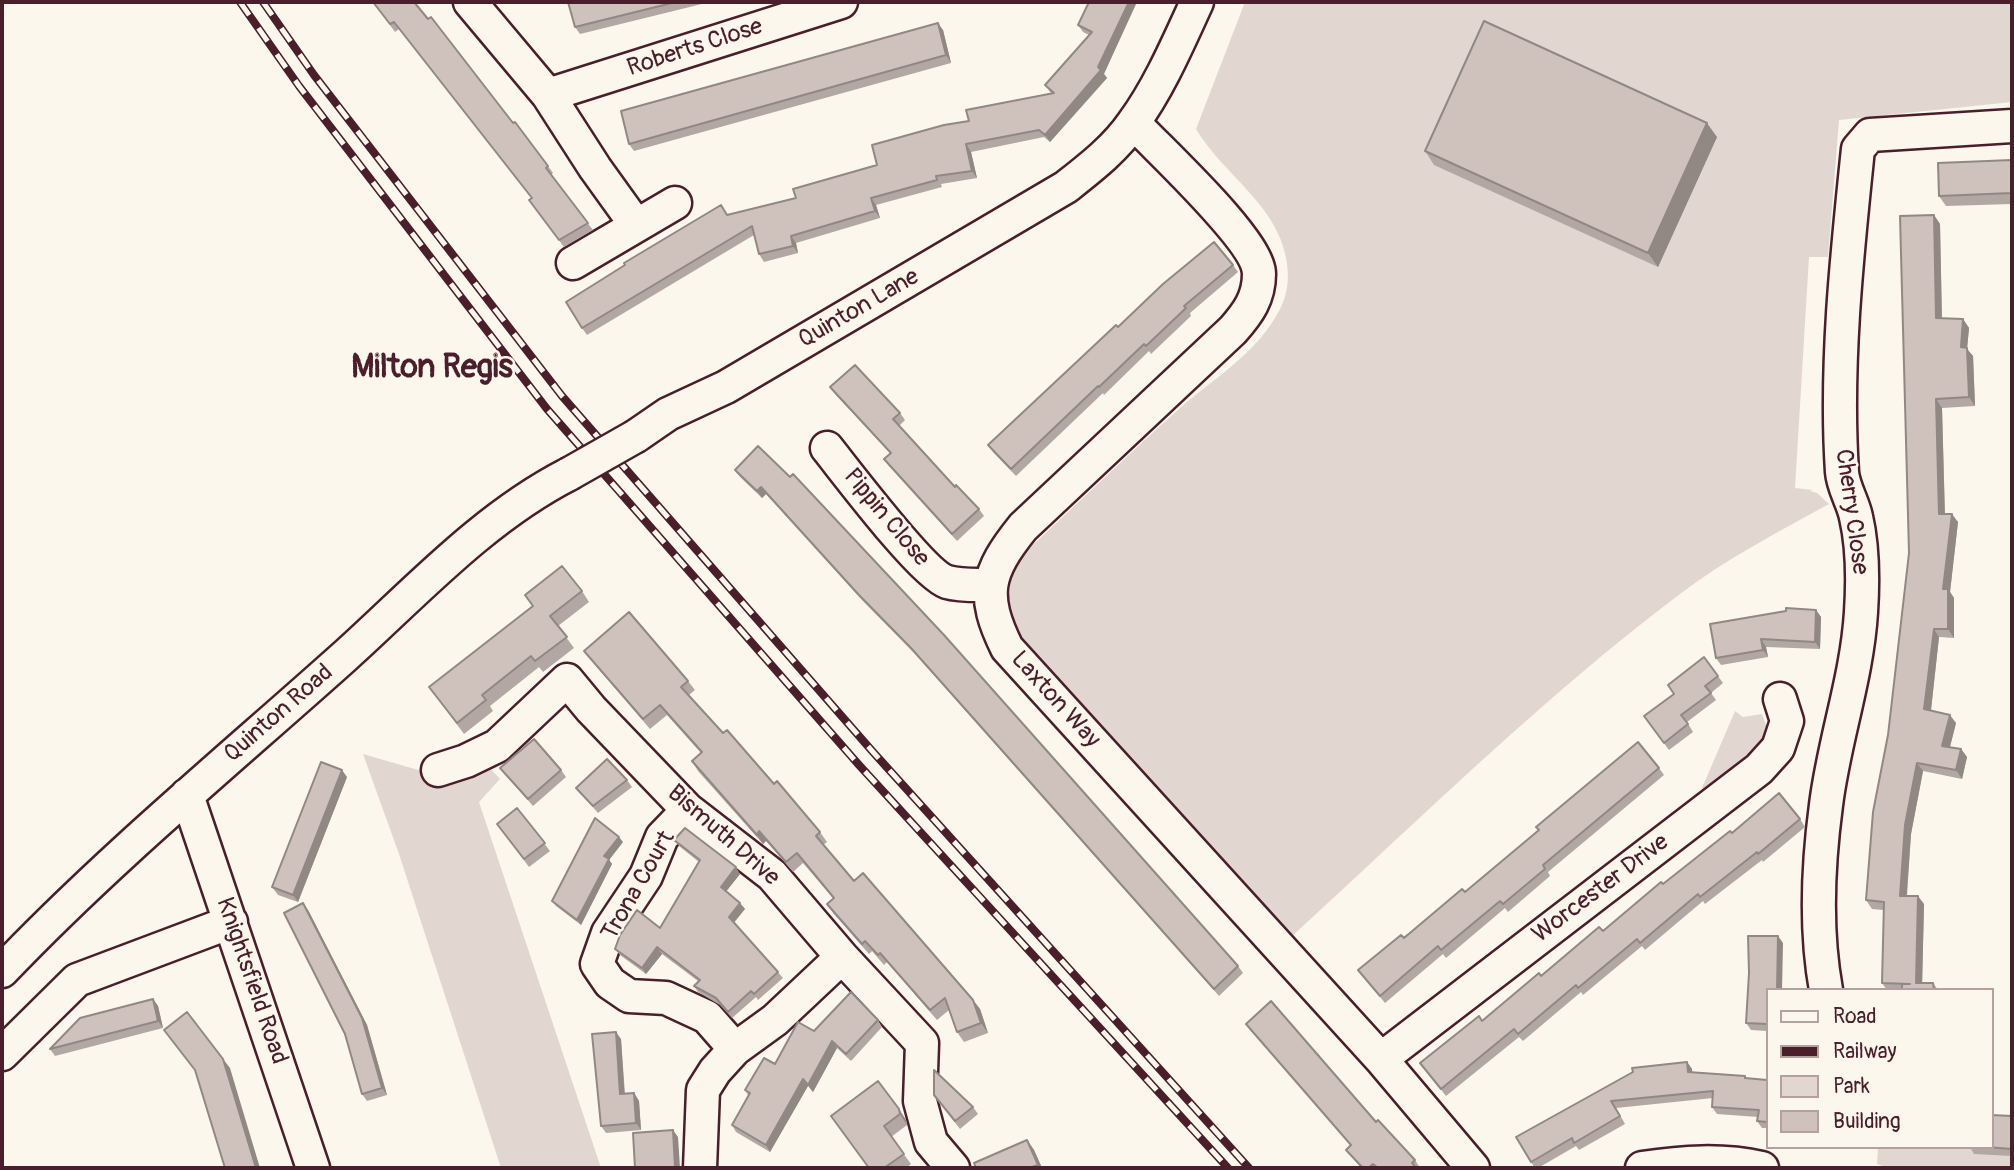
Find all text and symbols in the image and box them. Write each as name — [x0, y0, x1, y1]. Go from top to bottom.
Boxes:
street label: Roberts Close — [624, 13, 766, 83]
street label: Quinton Lane — [794, 263, 924, 355]
district label: Milton Regis — [351, 350, 513, 388]
street label: Cherry Close — [1828, 447, 1874, 577]
street label: Pippin Close — [837, 463, 935, 573]
street label: Laxton Way — [1004, 646, 1106, 754]
street label: Quinton Road — [219, 659, 339, 769]
street label: Bismuth Drive — [661, 779, 785, 893]
street label: Trona Court — [596, 826, 682, 946]
street label: Worcester Drive — [1527, 828, 1675, 950]
street label: Knightsfield Road — [209, 894, 293, 1068]
legend — [1766, 988, 1993, 1149]
text: Road — [1833, 1003, 1877, 1030]
text: Railway — [1833, 1038, 1897, 1065]
text: Park — [1833, 1073, 1870, 1100]
text: Building — [1833, 1108, 1900, 1135]

